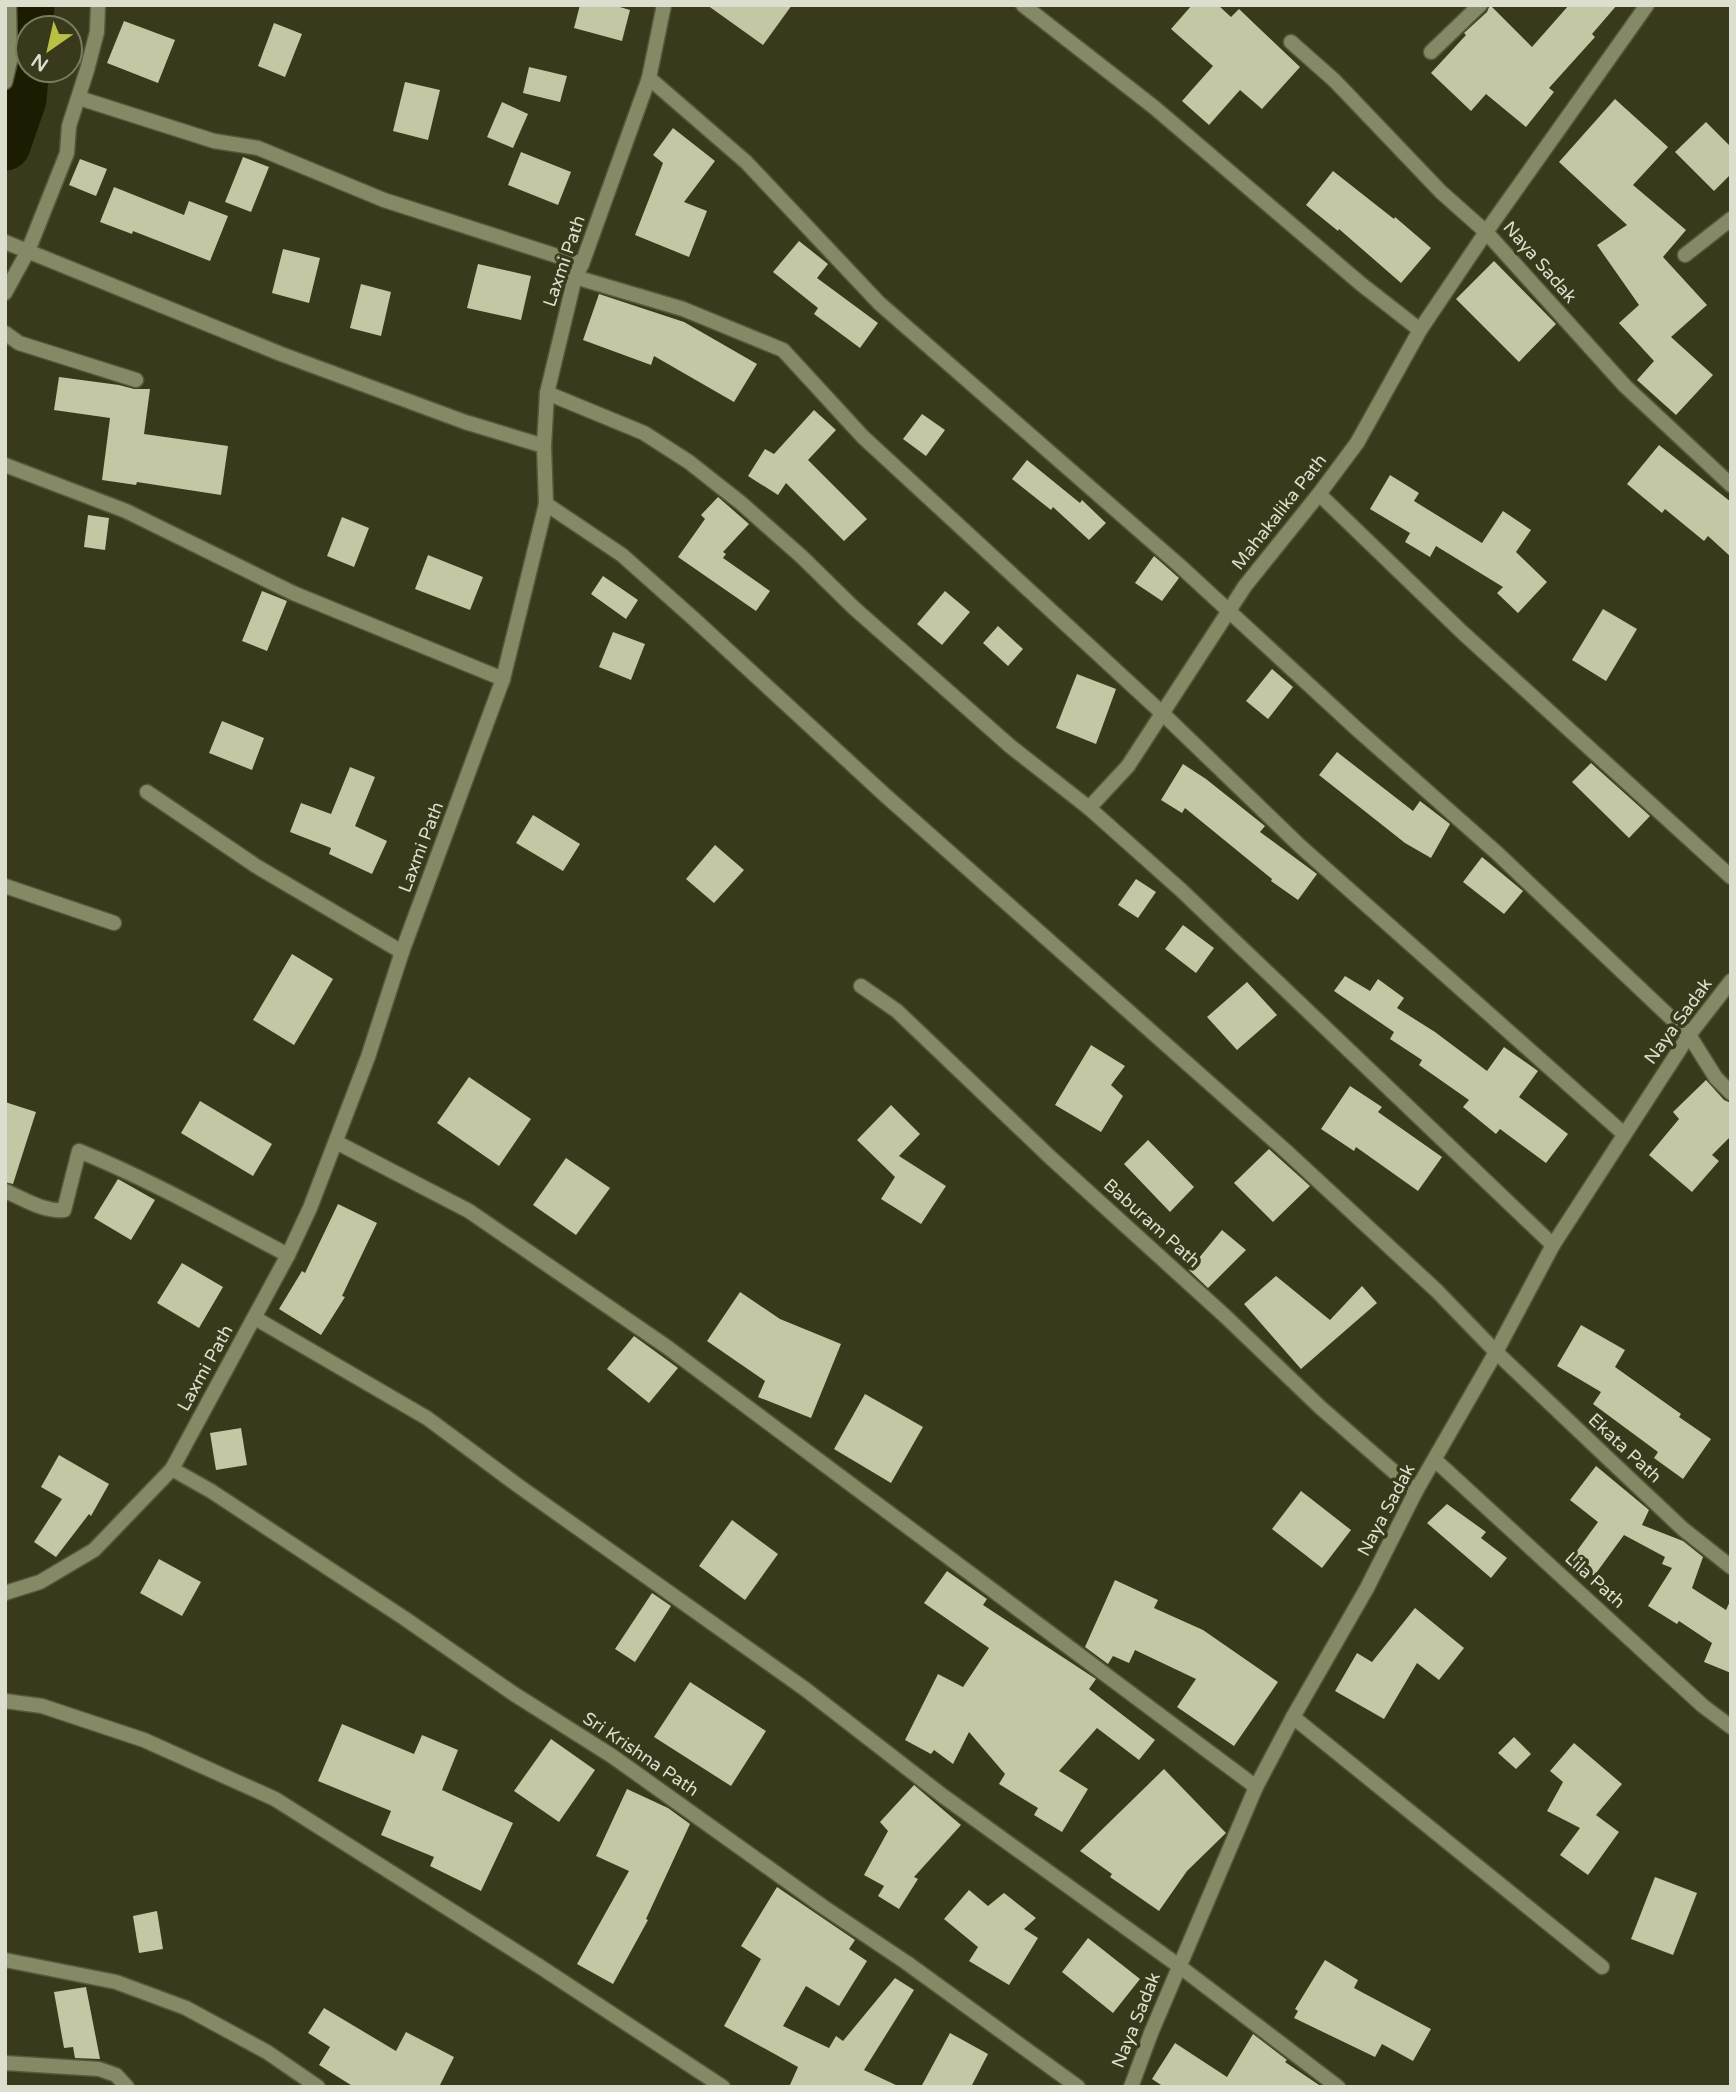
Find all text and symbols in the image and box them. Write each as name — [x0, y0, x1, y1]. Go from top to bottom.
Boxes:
north arrow — [14, 14, 84, 84]
text: N — [28, 49, 53, 76]
street label: Laxmi Path — [538, 212, 590, 310]
street label: Naya Sadak — [1498, 217, 1582, 308]
street label: Mahakalika Path — [1227, 450, 1331, 574]
street label: Laxmi Path — [394, 799, 448, 895]
street label: Naya Sadak — [1639, 973, 1717, 1068]
street label: Baburam Path — [1099, 1174, 1205, 1272]
street label: Laxmi Path — [172, 1321, 238, 1415]
street label: Ekata Path — [1584, 1409, 1666, 1487]
street label: Naya Sadak — [1353, 1460, 1420, 1560]
street label: Lila Path — [1560, 1547, 1630, 1613]
street label: Sri Krishna Path — [579, 1707, 703, 1801]
street label: Naya Sadak — [1107, 1969, 1165, 2071]

